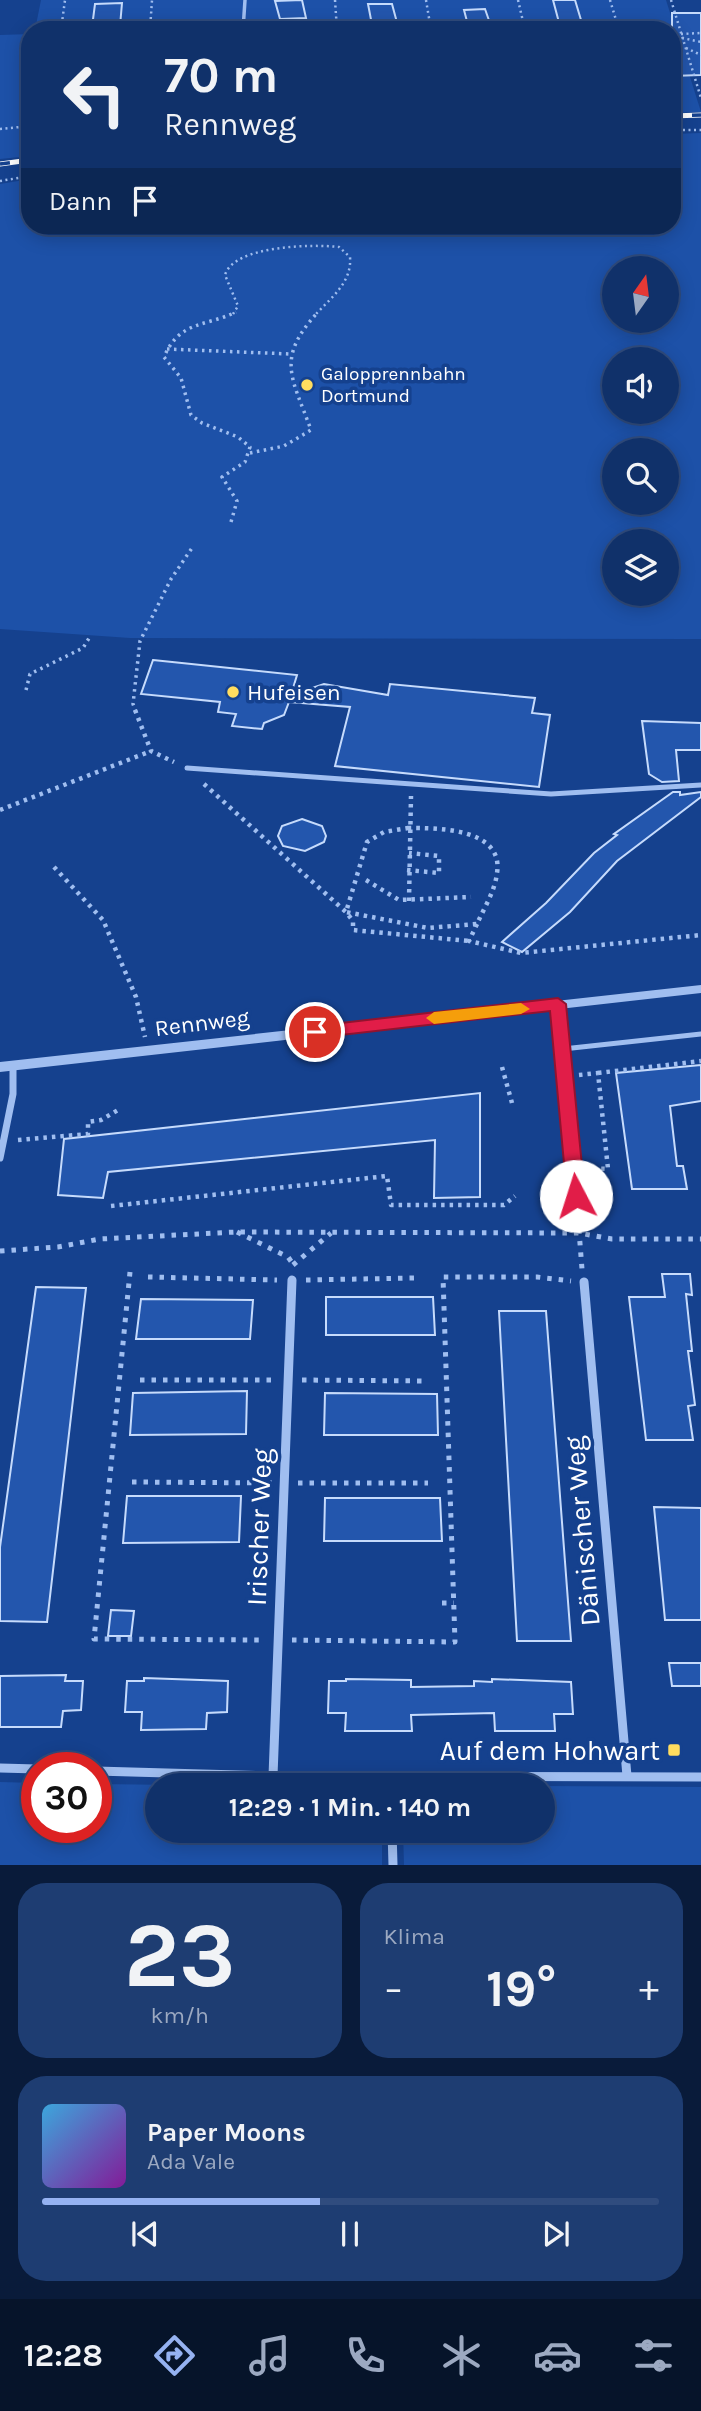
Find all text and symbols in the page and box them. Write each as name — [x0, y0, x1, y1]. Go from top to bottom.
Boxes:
text: 70 m — [164, 47, 278, 104]
icon: left — [49, 49, 140, 140]
text: Rennweg — [164, 106, 296, 143]
icon: arrive — [126, 182, 164, 220]
text: Dann — [49, 186, 112, 217]
north arrow — [602, 256, 679, 332]
map controls — [602, 256, 679, 606]
button: sound — [602, 347, 679, 424]
place label: Galopprennbahn Dortmund — [321, 363, 466, 407]
marker: Galopprennbahn Dortmund — [299, 377, 315, 393]
button: search — [602, 438, 679, 515]
button: layers — [602, 529, 679, 606]
place label: Hufeisen — [247, 679, 341, 706]
marker: Hufeisen — [225, 684, 241, 700]
pin — [285, 1002, 345, 1062]
street label: Rennweg — [153, 1004, 251, 1042]
icon: arrive — [296, 1013, 334, 1051]
position arrow — [539, 1159, 613, 1233]
street label: Dänischer Weg — [557, 1434, 607, 1627]
street label: Irischer Weg — [240, 1447, 278, 1606]
place label: Auf dem Hohwart — [440, 1734, 660, 1767]
marker: Auf dem Hohwart — [666, 1742, 682, 1758]
speed limit sign: 30 — [21, 1752, 112, 1843]
text: 12:29 · 1 Min. · 140 m — [229, 1792, 471, 1823]
text: 23 — [124, 1903, 236, 2009]
text: Klima — [384, 1923, 445, 1950]
text: 19° — [486, 1958, 556, 2019]
text: − — [384, 1966, 403, 2011]
text: + — [639, 1966, 659, 2011]
text: km/h — [151, 2002, 209, 2029]
text: Paper Moons — [147, 2117, 306, 2148]
text: Ada Vale — [147, 2148, 235, 2175]
icon: previous — [126, 2215, 164, 2253]
icon: pause — [331, 2215, 369, 2253]
icon: next — [537, 2215, 575, 2253]
icon: directions — [150, 2331, 199, 2380]
icon: music — [245, 2331, 294, 2380]
icon: phone — [341, 2331, 390, 2380]
icon: climate — [437, 2331, 486, 2380]
icon: car — [533, 2331, 582, 2380]
icon: filters — [629, 2331, 678, 2380]
text: 12:28 — [23, 2337, 103, 2374]

